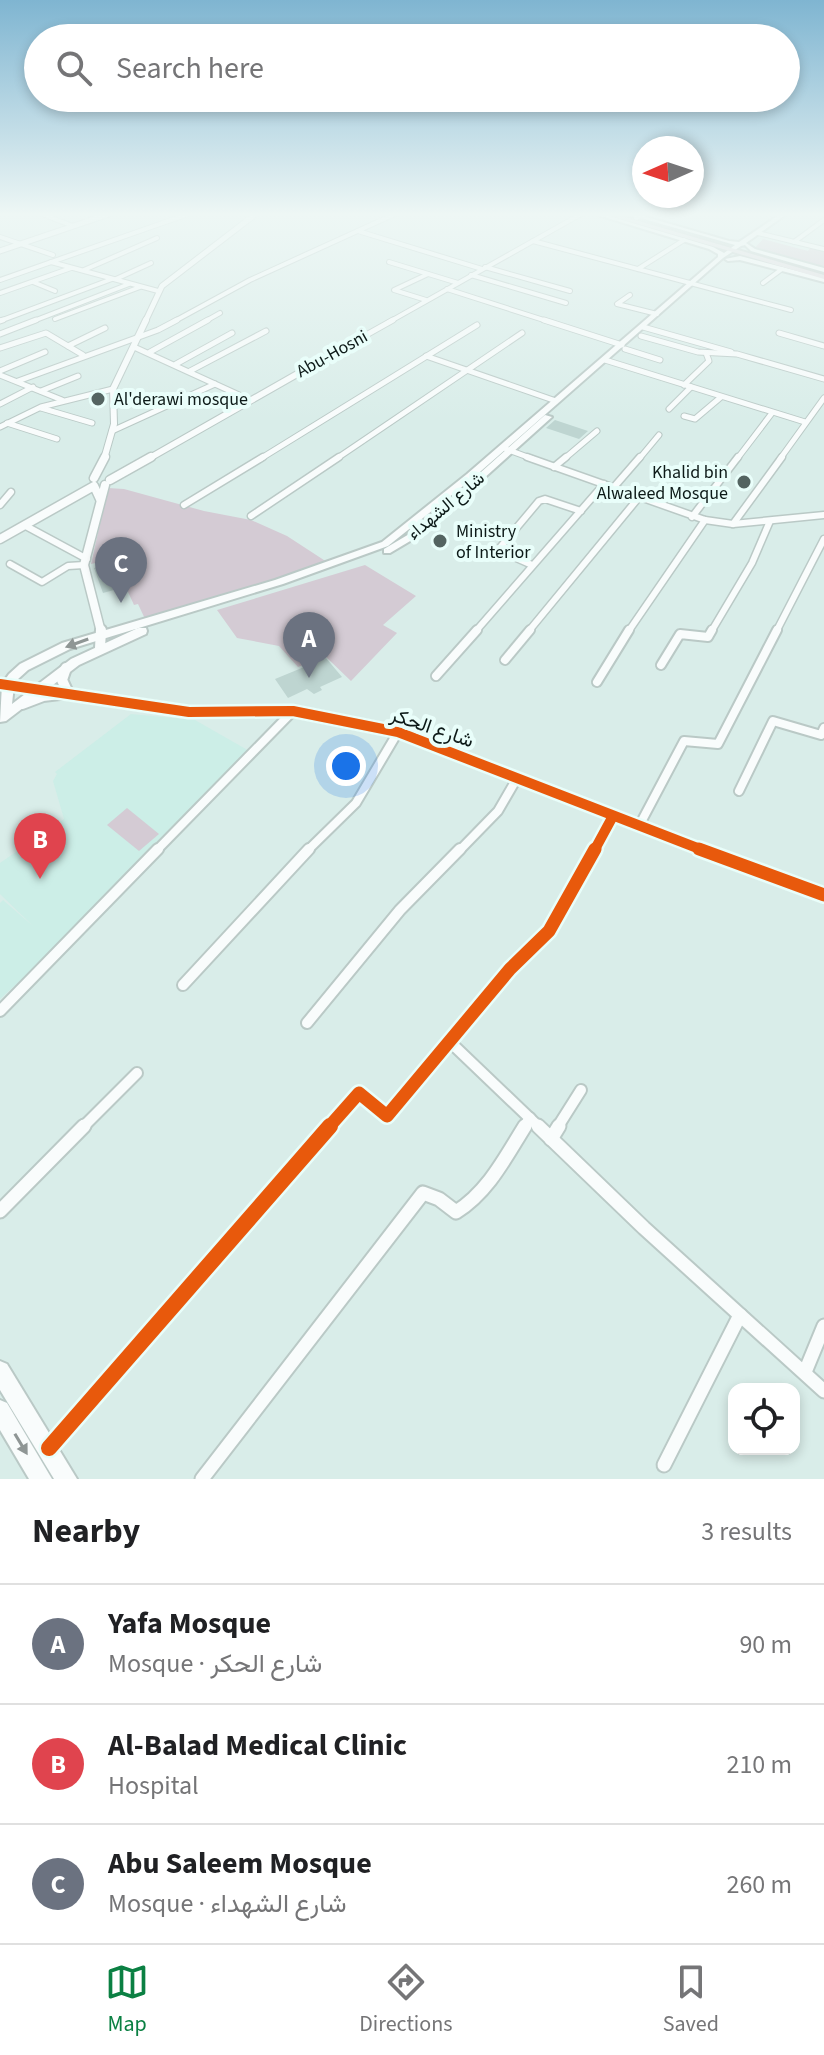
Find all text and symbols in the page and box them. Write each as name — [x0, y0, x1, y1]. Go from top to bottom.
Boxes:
search box — [24, 24, 800, 112]
icon: search — [52, 46, 96, 90]
text: Search here — [116, 47, 264, 90]
north arrow — [632, 136, 704, 208]
street label: Abu-Hosni — [292, 324, 372, 384]
place label: Al'derawi mosque — [114, 387, 248, 412]
marker: Al'derawi mosque — [89, 390, 107, 408]
place label: Khalid bin Alwaleed Mosque — [597, 460, 728, 506]
street label: شارع الشهداء — [402, 466, 490, 546]
marker: Khalid bin Alwaleed Mosque — [735, 473, 753, 491]
place label: Ministry of Interior — [456, 519, 531, 565]
marker: Ministry of Interior — [431, 532, 449, 550]
pin: C — [95, 537, 147, 603]
pin: A — [283, 612, 335, 678]
one-way arrow — [65, 637, 89, 650]
street label: شارع الحكر — [386, 700, 477, 755]
your location — [326, 746, 366, 786]
pin: B — [14, 813, 66, 879]
map controls — [728, 1383, 800, 1455]
button: locate — [728, 1383, 800, 1455]
one-way arrow — [14, 1433, 28, 1455]
text: Nearby — [32, 1507, 140, 1556]
text: 3 results — [701, 1513, 792, 1550]
text: Yafa Mosque — [108, 1602, 271, 1645]
text: A — [51, 1626, 65, 1663]
text: 90 m — [739, 1626, 792, 1663]
text: Mosque · شارع الحكر — [108, 1645, 322, 1682]
text: Al-Balad Medical Clinic — [108, 1724, 407, 1767]
text: B — [50, 1746, 66, 1783]
text: 210 m — [726, 1746, 792, 1783]
text: Hospital — [108, 1767, 199, 1804]
text: Abu Saleem Mosque — [108, 1842, 372, 1885]
text: C — [50, 1866, 66, 1903]
text: 260 m — [726, 1866, 792, 1903]
text: Mosque · شارع الشهداء — [108, 1885, 346, 1922]
tab: Map — [105, 1960, 149, 2040]
tab: Directions — [359, 1960, 452, 2040]
tab: Saved — [663, 1960, 719, 2040]

